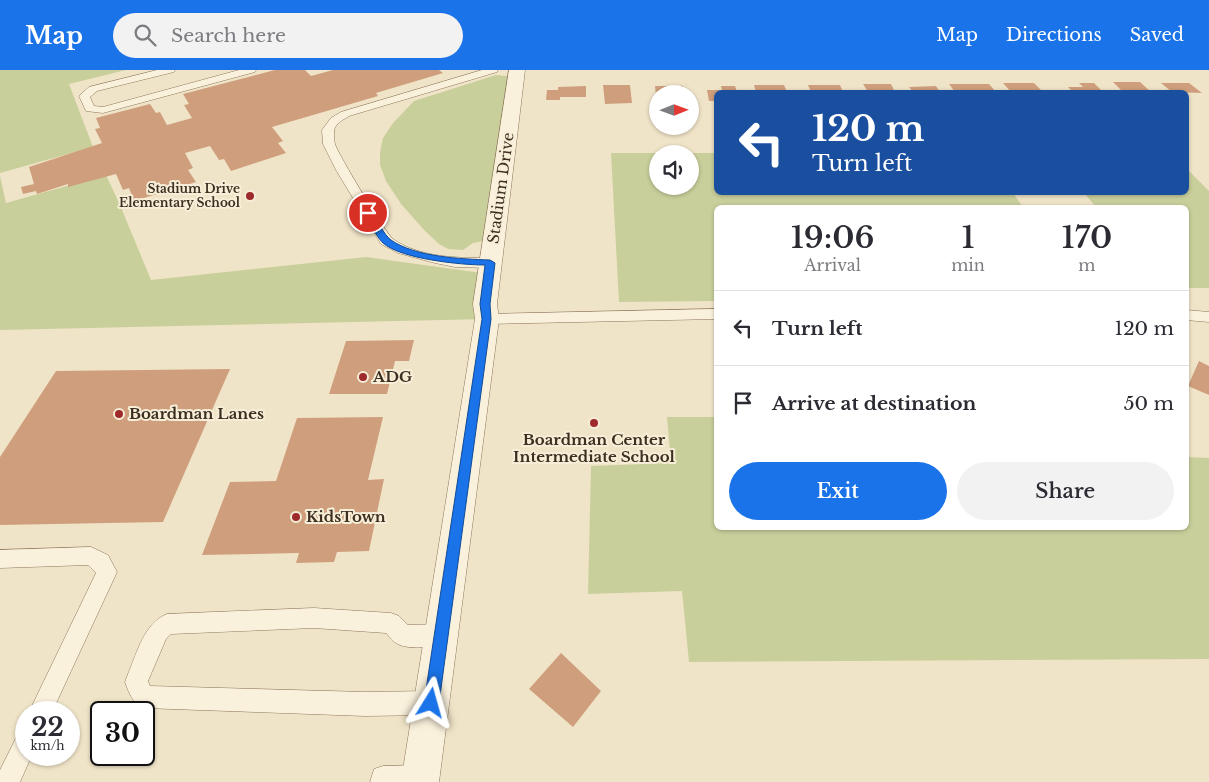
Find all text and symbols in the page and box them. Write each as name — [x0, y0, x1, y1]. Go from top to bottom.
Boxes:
search box — [113, 13, 463, 58]
text: Map — [25, 21, 83, 50]
icon: search — [131, 21, 159, 49]
text: Search here — [171, 24, 286, 47]
text: Map — [936, 24, 978, 46]
text: Directions — [1006, 24, 1102, 46]
text: Saved — [1130, 24, 1184, 46]
north arrow — [649, 85, 699, 135]
map controls — [649, 85, 699, 195]
text: 120 m — [812, 107, 925, 150]
icon: left — [729, 110, 794, 175]
street label: Stadium Drive — [483, 131, 518, 245]
button: sound — [649, 145, 699, 195]
text: Turn left — [812, 150, 912, 177]
place label: Stadium Drive Elementary School — [119, 181, 241, 210]
marker: Stadium Drive Elementary School — [244, 190, 256, 202]
pin — [347, 192, 389, 234]
icon: arrive — [354, 199, 382, 227]
text: 19:06 — [791, 219, 874, 256]
text: 1 — [961, 219, 975, 256]
text: 170 — [1062, 219, 1112, 256]
text: Arrival — [804, 255, 861, 275]
text: min — [951, 255, 985, 275]
text: m — [1078, 255, 1096, 275]
icon: left — [729, 314, 757, 342]
text: Turn left — [772, 317, 863, 340]
text: 120 m — [1114, 317, 1174, 340]
place label: ADG — [372, 367, 412, 386]
marker: ADG — [357, 371, 369, 383]
icon: arrive — [729, 389, 757, 417]
text: Arrive at destination — [772, 392, 976, 415]
text: 50 m — [1124, 392, 1174, 415]
place label: Boardman Lanes — [129, 404, 264, 423]
marker: Boardman Lanes — [113, 408, 125, 420]
marker: Boardman Center Intermediate School — [588, 417, 600, 429]
place label: Boardman Center Intermediate School — [513, 430, 676, 466]
button: Exit — [729, 462, 947, 520]
button: Share — [957, 462, 1174, 520]
place label: KidsTown — [306, 507, 386, 526]
marker: KidsTown — [290, 511, 302, 523]
position arrow — [404, 676, 456, 728]
speed limit sign: 30 — [90, 701, 155, 766]
text: 22 — [31, 712, 64, 743]
text: km/h — [30, 738, 65, 753]

